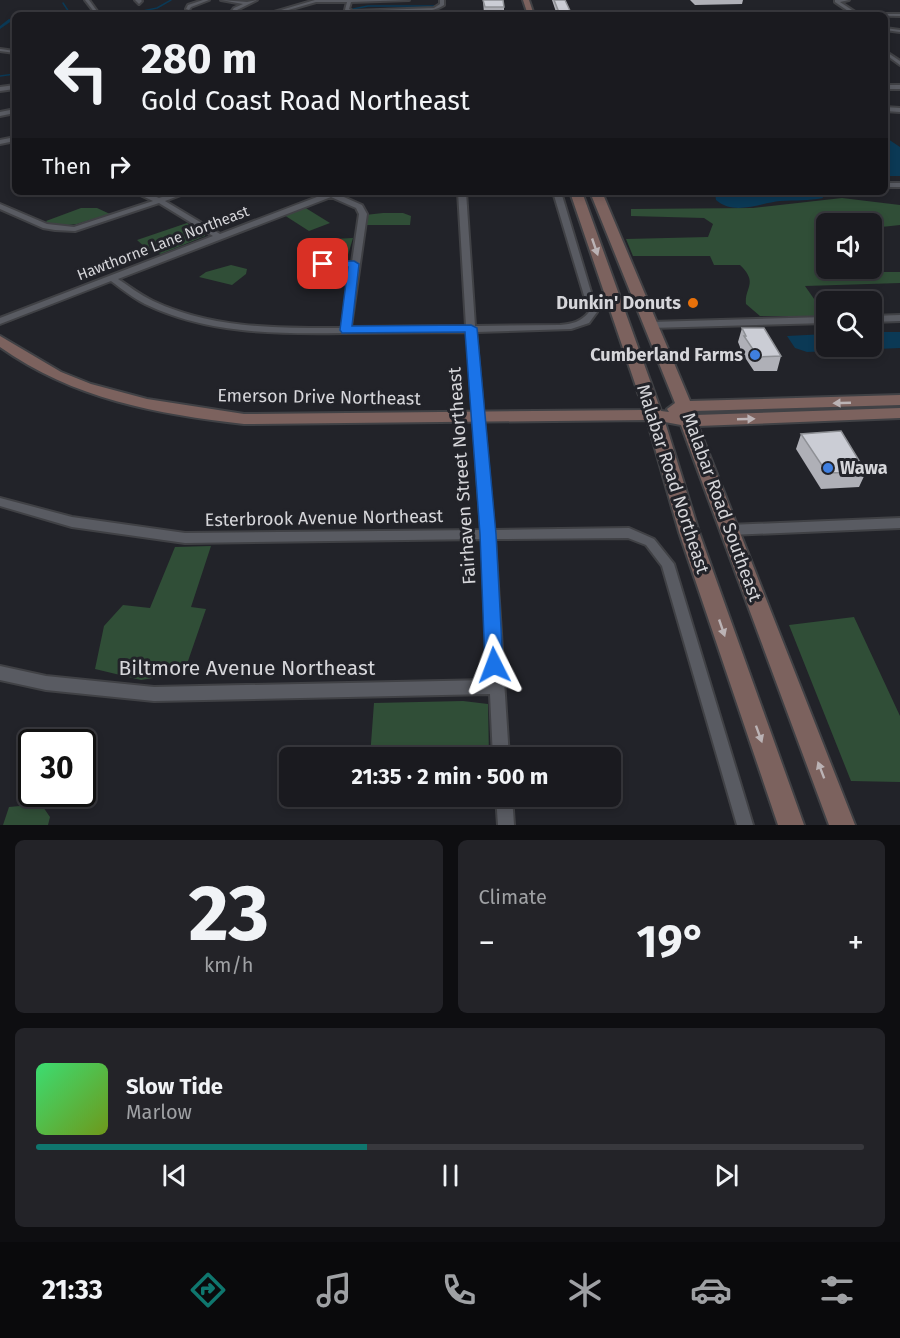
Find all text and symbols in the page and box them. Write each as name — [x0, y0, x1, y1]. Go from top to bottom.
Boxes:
text: 280 m — [141, 34, 257, 84]
icon: left — [42, 36, 120, 114]
text: Gold Coast Road Northeast — [141, 85, 470, 117]
icon: right — [103, 150, 136, 183]
text: Then — [42, 153, 91, 180]
street label: Hawthorne Lane Northeast — [75, 202, 252, 284]
map controls — [816, 213, 882, 357]
button: sound — [816, 213, 882, 279]
pin — [297, 238, 348, 289]
one-way arrow — [591, 238, 601, 256]
icon: arrive — [306, 247, 339, 280]
button: search — [816, 291, 882, 357]
place label: Dunkin' Donuts — [556, 292, 681, 314]
marker: Dunkin' Donuts — [686, 296, 700, 310]
place label: Cumberland Farms — [590, 344, 743, 366]
marker: Cumberland Farms — [748, 348, 762, 362]
street label: Fairhaven Street Northeast — [443, 366, 481, 586]
street label: Malabar Road Northeast — [632, 382, 714, 577]
street label: Emerson Drive Northeast — [217, 384, 421, 410]
one-way arrow — [832, 398, 851, 407]
street label: Malabar Road Southeast — [678, 410, 767, 605]
one-way arrow — [737, 414, 756, 424]
place label: Wawa — [840, 457, 888, 479]
marker: Wawa — [821, 461, 835, 475]
street label: Esterbrook Avenue Northeast — [205, 505, 444, 531]
one-way arrow — [717, 619, 727, 637]
position arrow — [462, 633, 526, 697]
street label: Biltmore Avenue Northeast — [119, 655, 376, 681]
one-way arrow — [754, 725, 764, 743]
speed limit sign: 30 — [18, 729, 96, 807]
one-way arrow — [816, 761, 826, 779]
text: 21:35 · 2 min · 500 m — [352, 763, 548, 790]
text: 23 — [189, 867, 269, 961]
text: Climate — [479, 885, 547, 909]
text: 19° — [637, 915, 706, 969]
text: − — [479, 923, 495, 963]
text: + — [848, 923, 864, 963]
text: km/h — [204, 953, 254, 977]
text: Slow Tide — [126, 1073, 223, 1100]
text: Marlow — [126, 1100, 192, 1124]
icon: previous — [158, 1159, 191, 1192]
icon: pause — [434, 1159, 467, 1192]
icon: next — [710, 1159, 743, 1192]
icon: directions — [187, 1269, 229, 1311]
icon: music — [313, 1269, 355, 1311]
icon: phone — [438, 1269, 480, 1311]
icon: climate — [564, 1269, 606, 1311]
icon: car — [690, 1269, 732, 1311]
icon: filters — [816, 1269, 858, 1311]
text: 21:33 — [42, 1274, 103, 1306]

